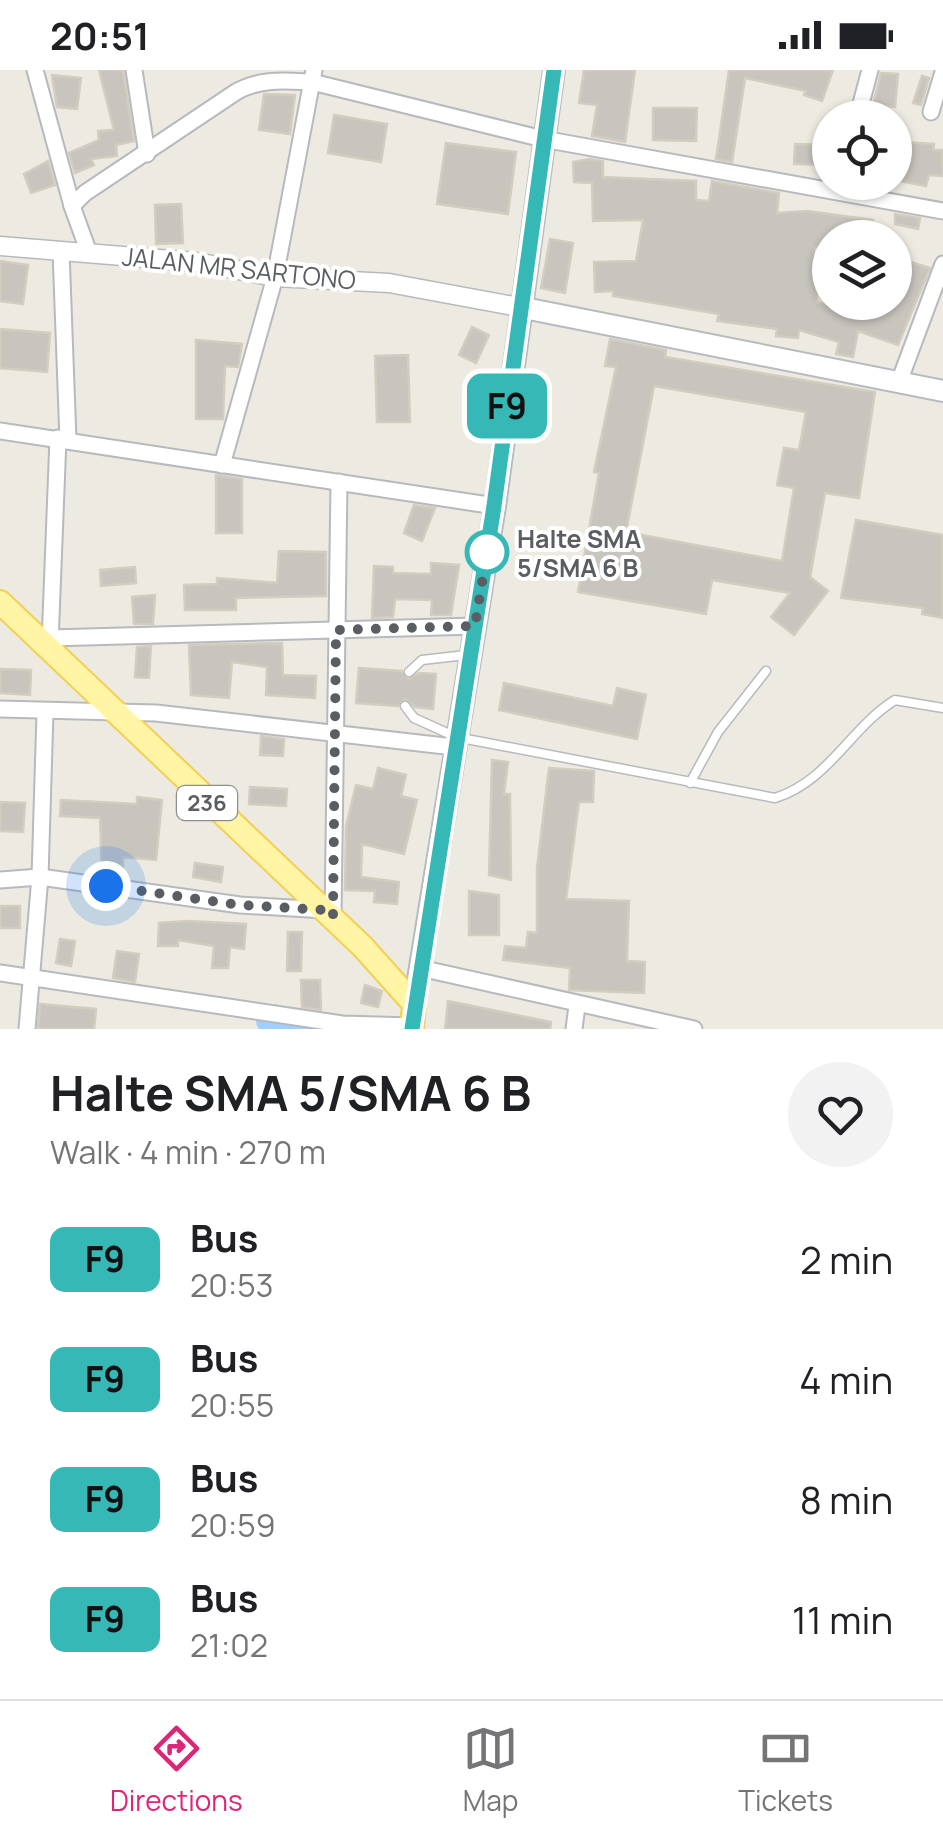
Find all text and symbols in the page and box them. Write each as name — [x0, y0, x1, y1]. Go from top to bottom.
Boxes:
text: 20:51 — [50, 9, 150, 61]
map controls — [812, 100, 912, 320]
button: locate — [812, 100, 912, 200]
button: layers — [812, 220, 912, 320]
street label: JALAN MR SARTONO — [120, 238, 358, 298]
line badge: F9 — [462, 374, 552, 438]
text: F9 — [487, 382, 527, 430]
place label: Halte SMA 5/SMA 6 B — [517, 521, 641, 585]
marker: Halte SMA 5/SMA 6 B — [466, 531, 508, 573]
road number: 236 — [177, 786, 237, 820]
your location — [81, 861, 131, 911]
text: Halte SMA 5/SMA 6 B — [50, 1060, 531, 1125]
button: heart — [788, 1062, 893, 1167]
text: Walk · 4 min · 270 m — [50, 1130, 326, 1174]
text: Bus — [190, 1211, 258, 1263]
text: 2 min — [800, 1233, 893, 1285]
text: F9 — [85, 1235, 125, 1283]
text: 20:53 — [190, 1263, 274, 1307]
text: Bus — [190, 1331, 258, 1383]
text: 4 min — [799, 1353, 893, 1405]
text: F9 — [85, 1355, 125, 1403]
text: 20:55 — [190, 1383, 274, 1427]
text: Bus — [190, 1451, 258, 1503]
text: 8 min — [800, 1473, 893, 1525]
text: F9 — [85, 1475, 125, 1523]
text: 20:59 — [190, 1503, 276, 1547]
text: Bus — [190, 1571, 258, 1623]
text: 11 min — [792, 1593, 893, 1645]
text: F9 — [85, 1595, 125, 1643]
text: 21:02 — [190, 1623, 268, 1667]
tab: Directions — [110, 1721, 243, 1819]
tab: Map — [463, 1721, 518, 1819]
tab: Tickets — [738, 1721, 833, 1819]

